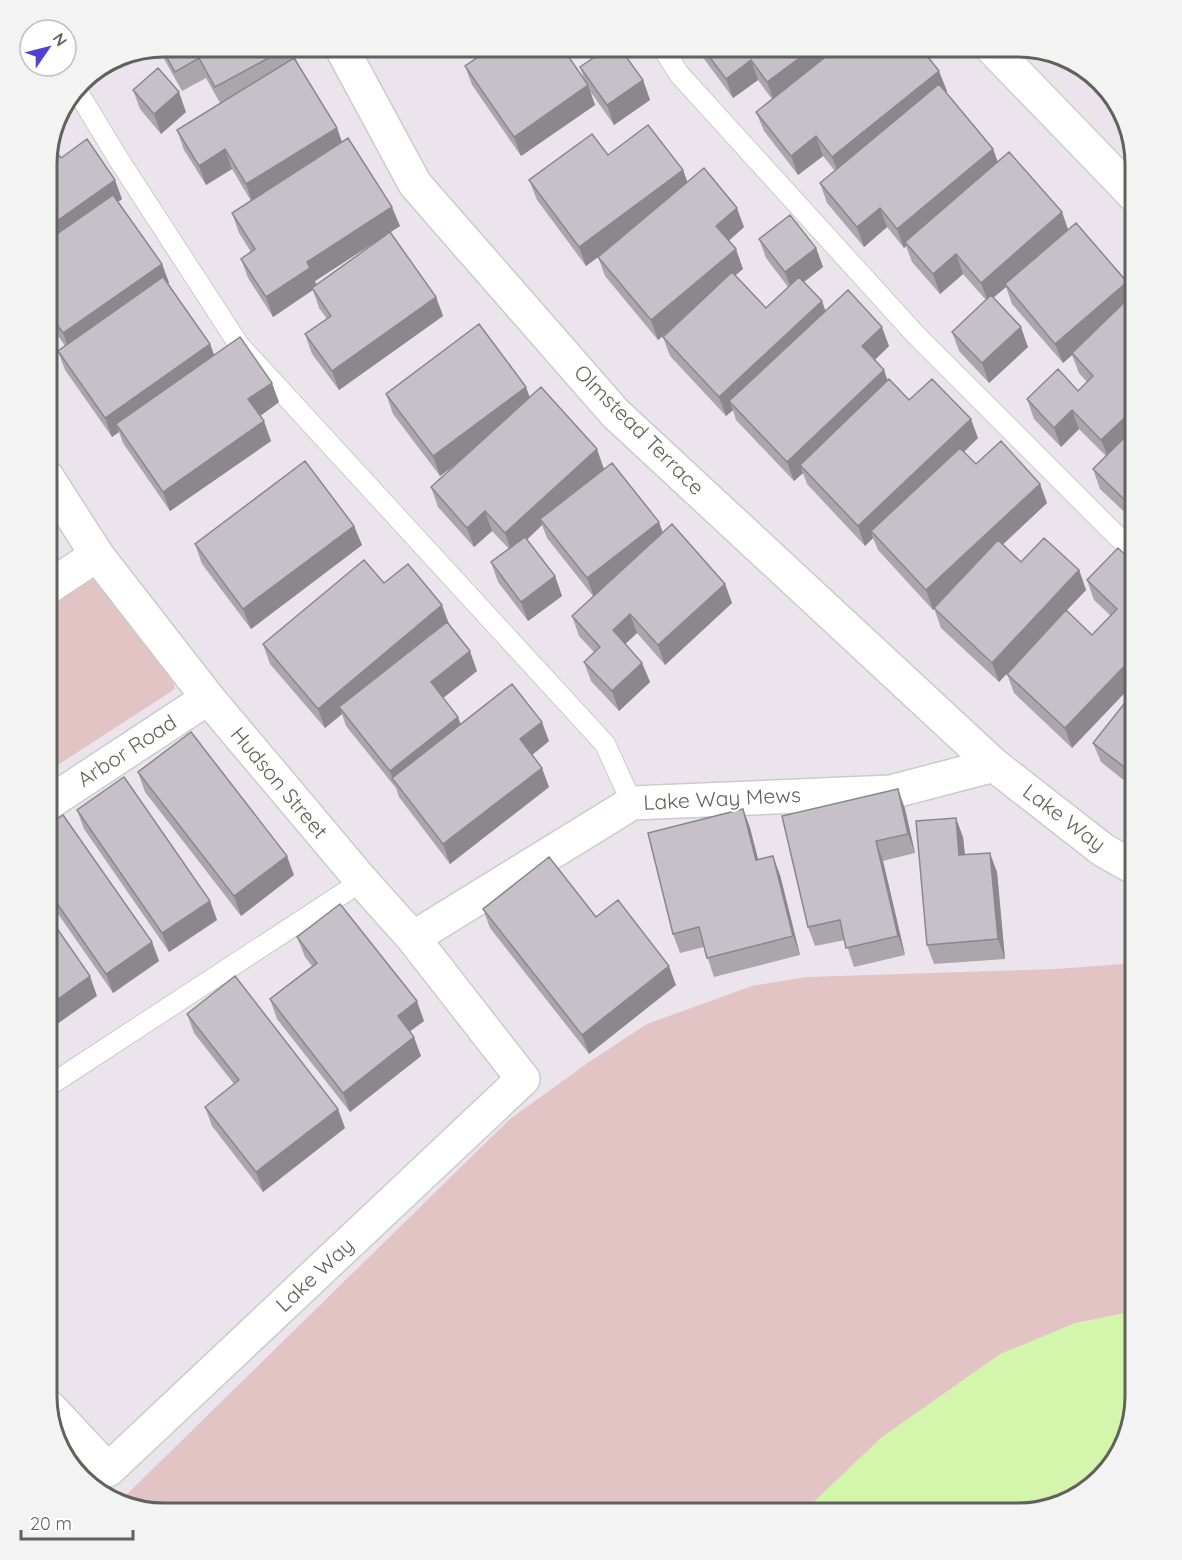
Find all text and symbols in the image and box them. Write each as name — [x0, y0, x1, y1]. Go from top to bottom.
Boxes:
north arrow — [18, 18, 78, 78]
text: N — [49, 29, 72, 50]
street label: Olmstead Terrace — [569, 359, 710, 500]
street label: Arbor Road — [72, 708, 181, 792]
street label: Hudson Street — [226, 721, 334, 843]
street label: Lake Way — [1018, 778, 1111, 857]
street label: Lake Way Mews — [643, 781, 801, 815]
street label: Lake Way — [270, 1232, 359, 1317]
scale bar — [21, 1503, 134, 1541]
text: 20 m — [30, 1512, 72, 1535]

